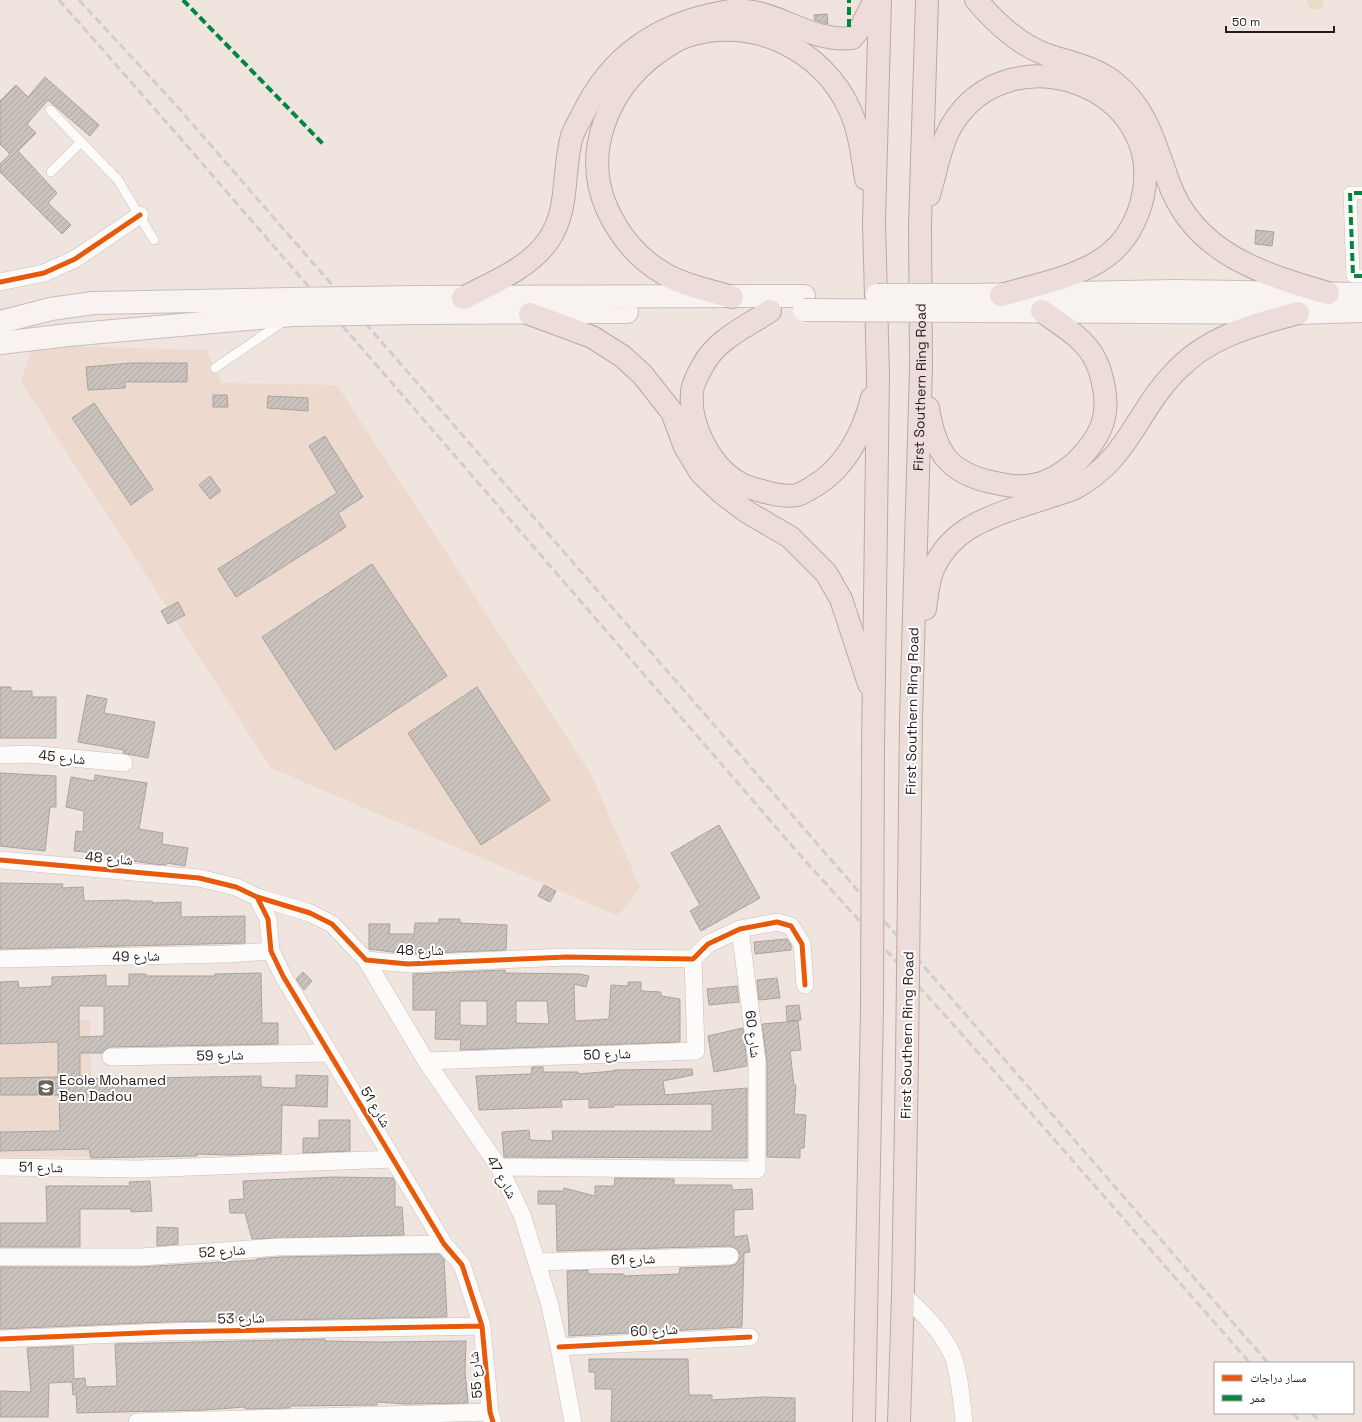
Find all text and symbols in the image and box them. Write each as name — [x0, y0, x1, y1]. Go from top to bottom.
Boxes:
scale bar — [1226, 8, 1334, 34]
text: 50 m — [1232, 14, 1260, 30]
street label: First Southern Ring Road — [909, 303, 930, 471]
street label: First Southern Ring Road — [902, 627, 922, 795]
street label: شارع 45 — [37, 746, 86, 769]
street label: شارع 48 — [84, 847, 134, 870]
street label: شارع 48 — [396, 941, 444, 960]
street label: شارع 49 — [112, 947, 160, 966]
street label: First Southern Ring Road — [897, 951, 917, 1119]
street label: شارع 60 — [740, 1009, 765, 1059]
street label: شارع 50 — [583, 1044, 631, 1065]
street label: شارع 59 — [196, 1046, 244, 1065]
place label: Ecole Mohamed Ben Dadou — [59, 1071, 166, 1105]
school or university icon: Ecole Mohamed Ben Dadou — [36, 1078, 56, 1098]
street label: شارع 51 — [356, 1083, 395, 1131]
street label: شارع 47 — [482, 1152, 521, 1202]
street label: شارع 51 — [19, 1158, 63, 1177]
street label: شارع 52 — [198, 1240, 246, 1263]
street label: شارع 61 — [610, 1249, 656, 1270]
street label: شارع 53 — [217, 1309, 265, 1328]
street label: شارع 60 — [630, 1320, 678, 1341]
street label: شارع 55 — [464, 1351, 487, 1399]
legend — [1214, 1362, 1354, 1414]
text: مسار دراجات — [1250, 1370, 1307, 1386]
text: ممر — [1249, 1390, 1265, 1406]

